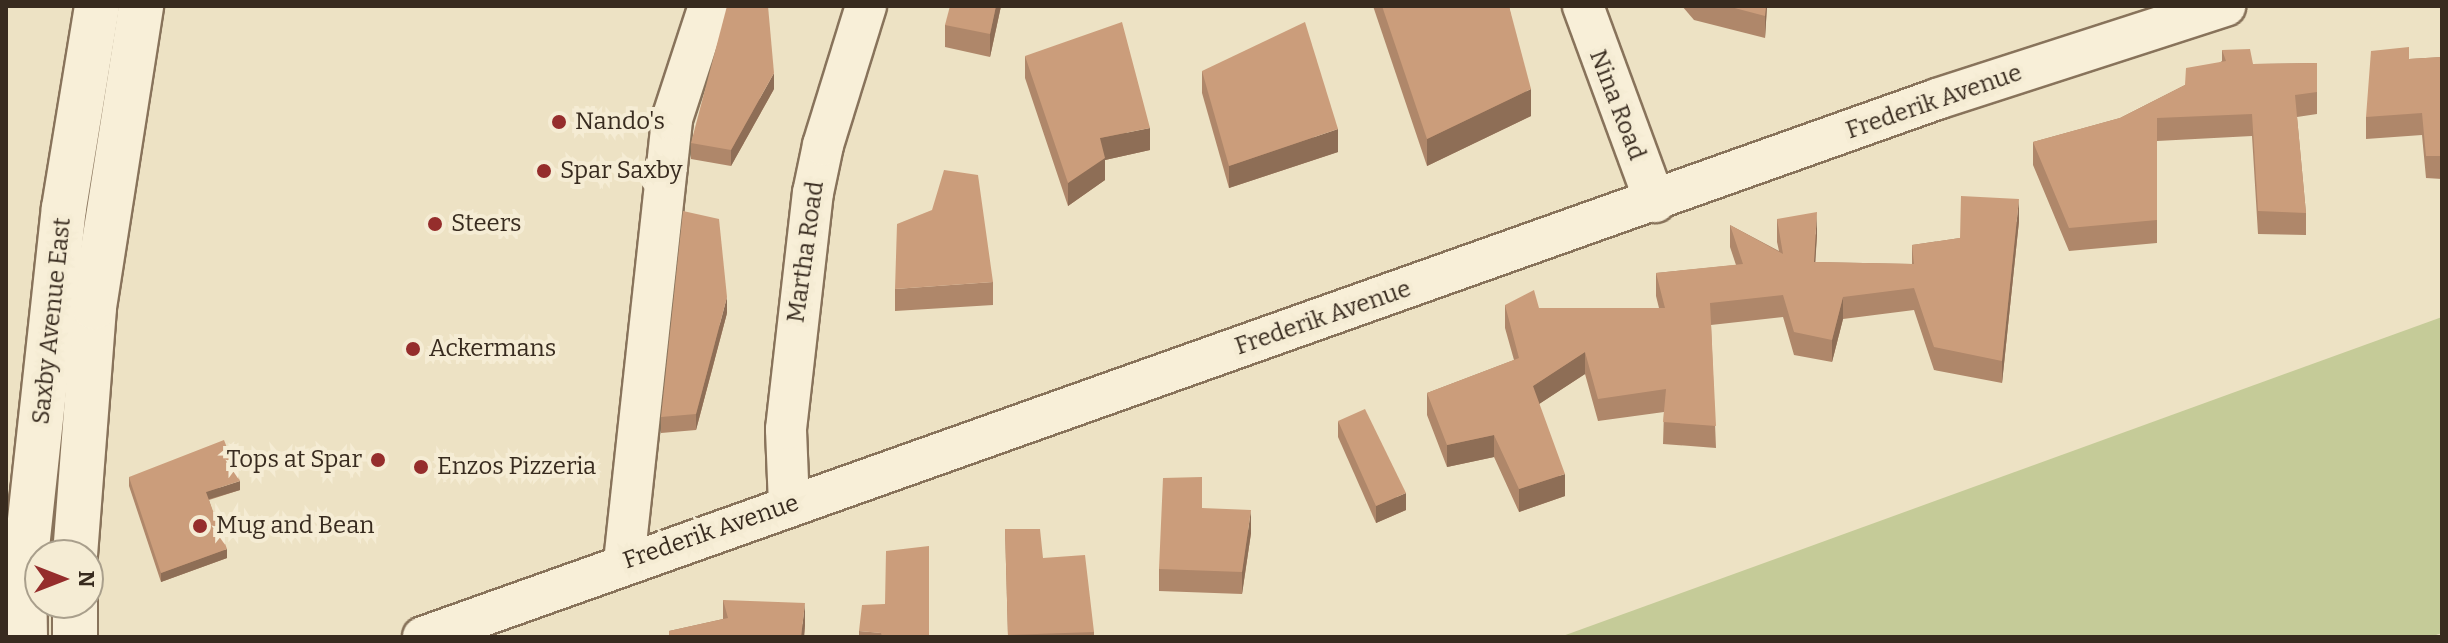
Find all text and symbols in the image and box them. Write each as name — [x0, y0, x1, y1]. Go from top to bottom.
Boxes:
street label: Nina Road — [1583, 46, 1651, 164]
street label: Frederik Avenue — [1842, 58, 2026, 146]
place label: Nando's — [575, 108, 665, 136]
marker: Nando's — [550, 113, 568, 131]
place label: Spar Saxby — [560, 157, 682, 185]
marker: Spar Saxby — [535, 162, 553, 180]
street label: Martha Road — [782, 179, 830, 325]
place label: Steers — [451, 210, 521, 238]
marker: Steers — [426, 215, 444, 233]
street label: Saxby Avenue East — [27, 216, 77, 426]
street label: Frederik Avenue — [1231, 274, 1415, 362]
place label: Ackermans — [429, 335, 556, 363]
marker: Ackermans — [404, 340, 422, 358]
place label: Tops at Spar — [226, 446, 362, 474]
marker: Tops at Spar — [369, 451, 387, 469]
place label: Enzos Pizzeria — [437, 453, 596, 481]
marker: Enzos Pizzeria — [412, 458, 430, 476]
street label: Frederik Avenue — [619, 488, 803, 576]
place label: Mug and Bean — [216, 512, 374, 540]
marker: Mug and Bean — [191, 517, 209, 535]
north arrow — [24, 539, 104, 619]
text: N — [73, 571, 100, 587]

